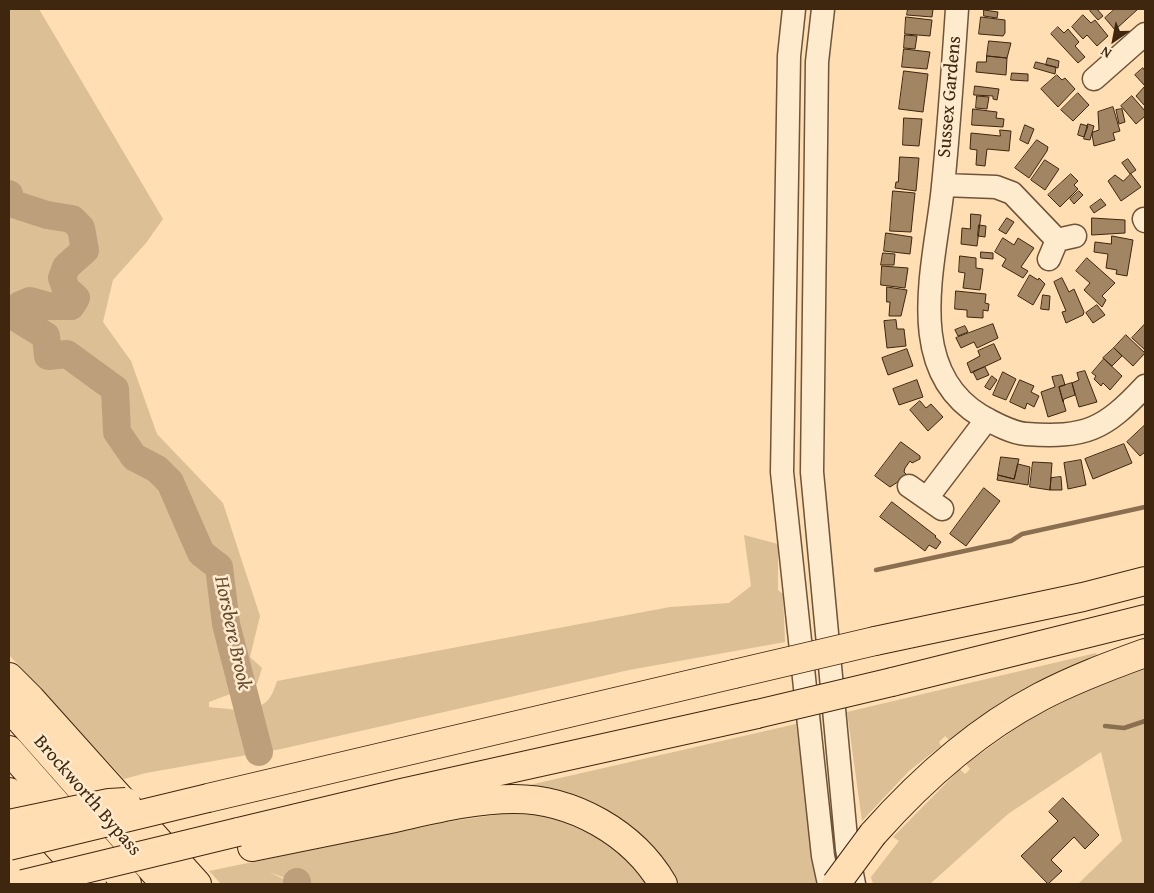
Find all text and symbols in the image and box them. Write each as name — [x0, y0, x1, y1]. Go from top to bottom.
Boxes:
north arrow — [1089, 15, 1139, 65]
street label: Sussex Gardens — [933, 35, 967, 159]
text: N — [1096, 42, 1115, 64]
water label: Horsbere Brook — [208, 574, 256, 692]
street label: Brockworth Bypass — [28, 731, 146, 861]

